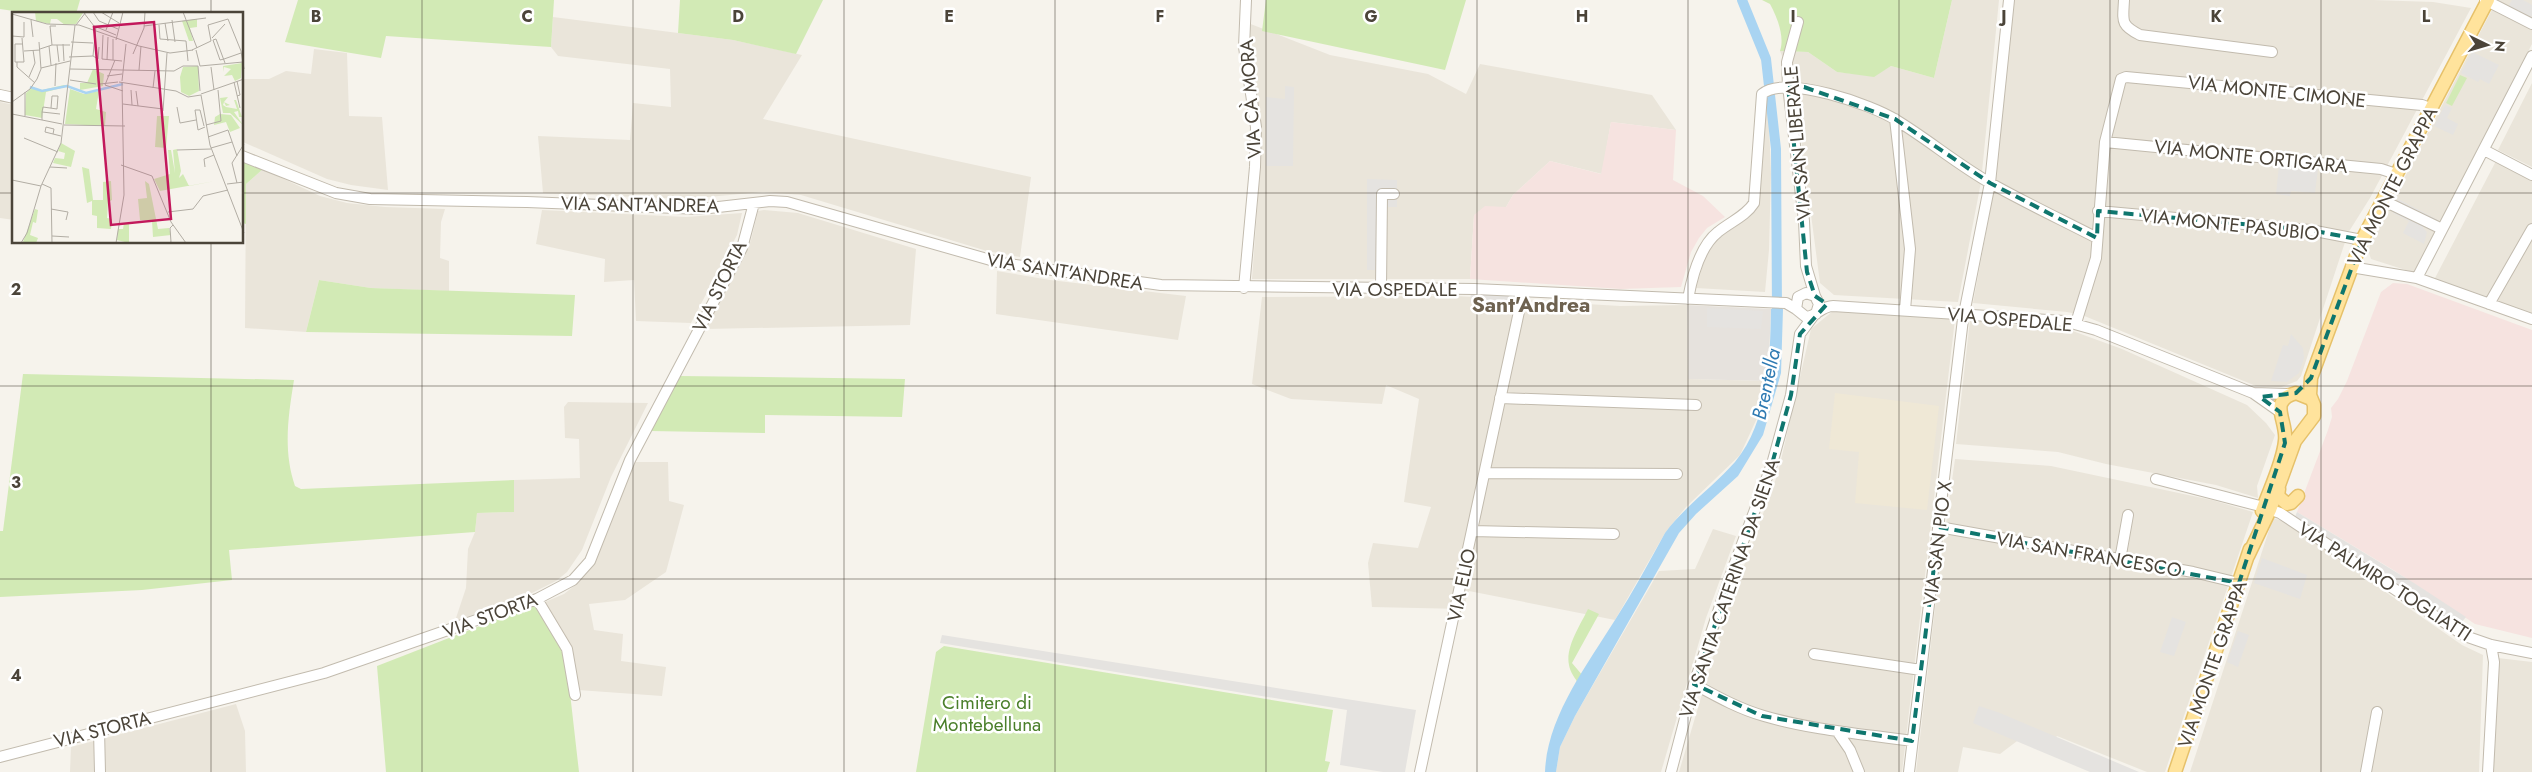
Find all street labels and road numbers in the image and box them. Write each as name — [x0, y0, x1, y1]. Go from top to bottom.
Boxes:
street label: VIA CÀ MORA — [1233, 38, 1268, 160]
street label: VIA SAN LIBERALE — [1777, 64, 1818, 221]
street label: VIA MONTE CIMONE — [2187, 69, 2367, 114]
street label: VIA MONTE GRAPPA — [2341, 102, 2445, 271]
street label: VIA MONTE ORTIGARA — [2153, 133, 2350, 180]
street label: VIA SANT'ANDREA — [561, 190, 720, 219]
street label: VIA MONTE PASUBIO — [2139, 202, 2321, 247]
street label: VIA STORTA — [686, 235, 753, 337]
street label: VIA SANT'ANDREA — [985, 246, 1146, 297]
street label: VIA OSPEDALE — [1332, 276, 1458, 303]
street label: VIA OSPEDALE — [1946, 301, 2074, 338]
street label: VIA SANTA CATERINA DA SIENA — [1672, 454, 1787, 722]
street label: VIA SAN PIO X — [1916, 479, 1959, 607]
street label: VIA PALMIRO TOGLIATTI — [2293, 515, 2477, 648]
street label: VIA SAN FRANCESCO — [1994, 525, 2184, 584]
street label: VIA ELIO — [1441, 546, 1482, 624]
street label: VIA MONTE GRAPPA — [2171, 576, 2254, 752]
street label: VIA STORTA — [439, 586, 542, 645]
street label: VIA STORTA — [51, 704, 154, 755]

